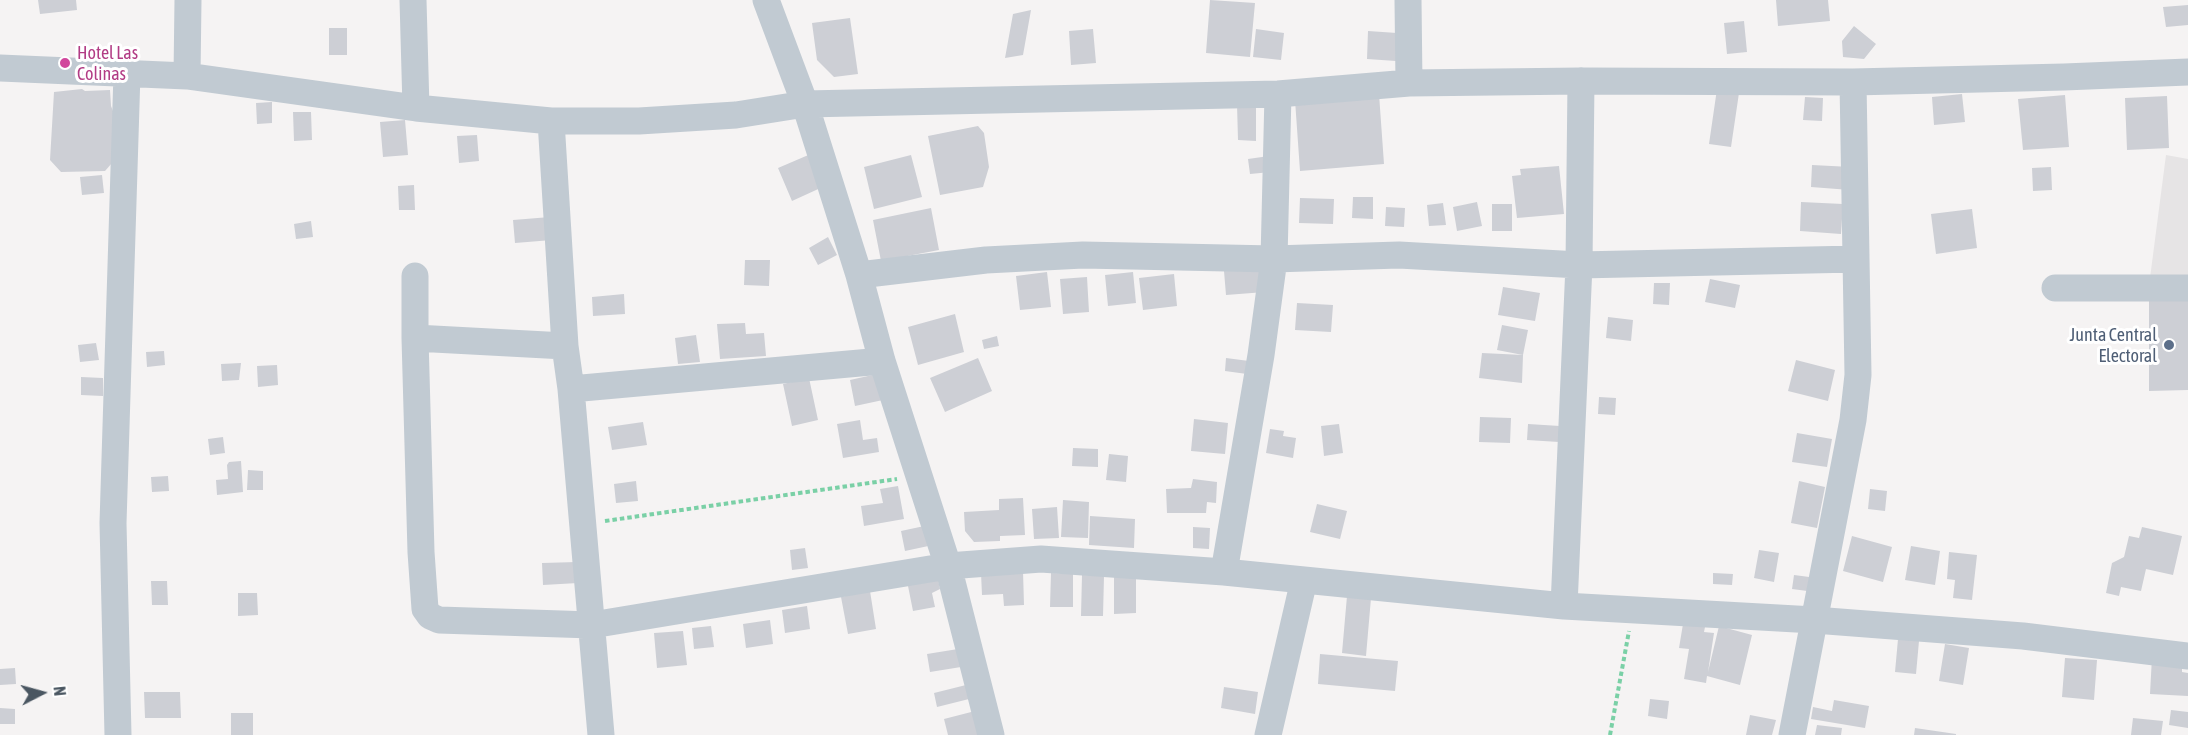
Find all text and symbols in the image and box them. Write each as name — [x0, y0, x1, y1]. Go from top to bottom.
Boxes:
place label: Hotel Las Colinas — [77, 42, 138, 84]
marker: Hotel Las Colinas — [58, 56, 72, 70]
place label: Junta Central Electoral — [2070, 324, 2157, 366]
marker: Junta Central Electoral — [2162, 338, 2176, 352]
north arrow — [12, 663, 72, 723]
text: N — [50, 685, 69, 697]

